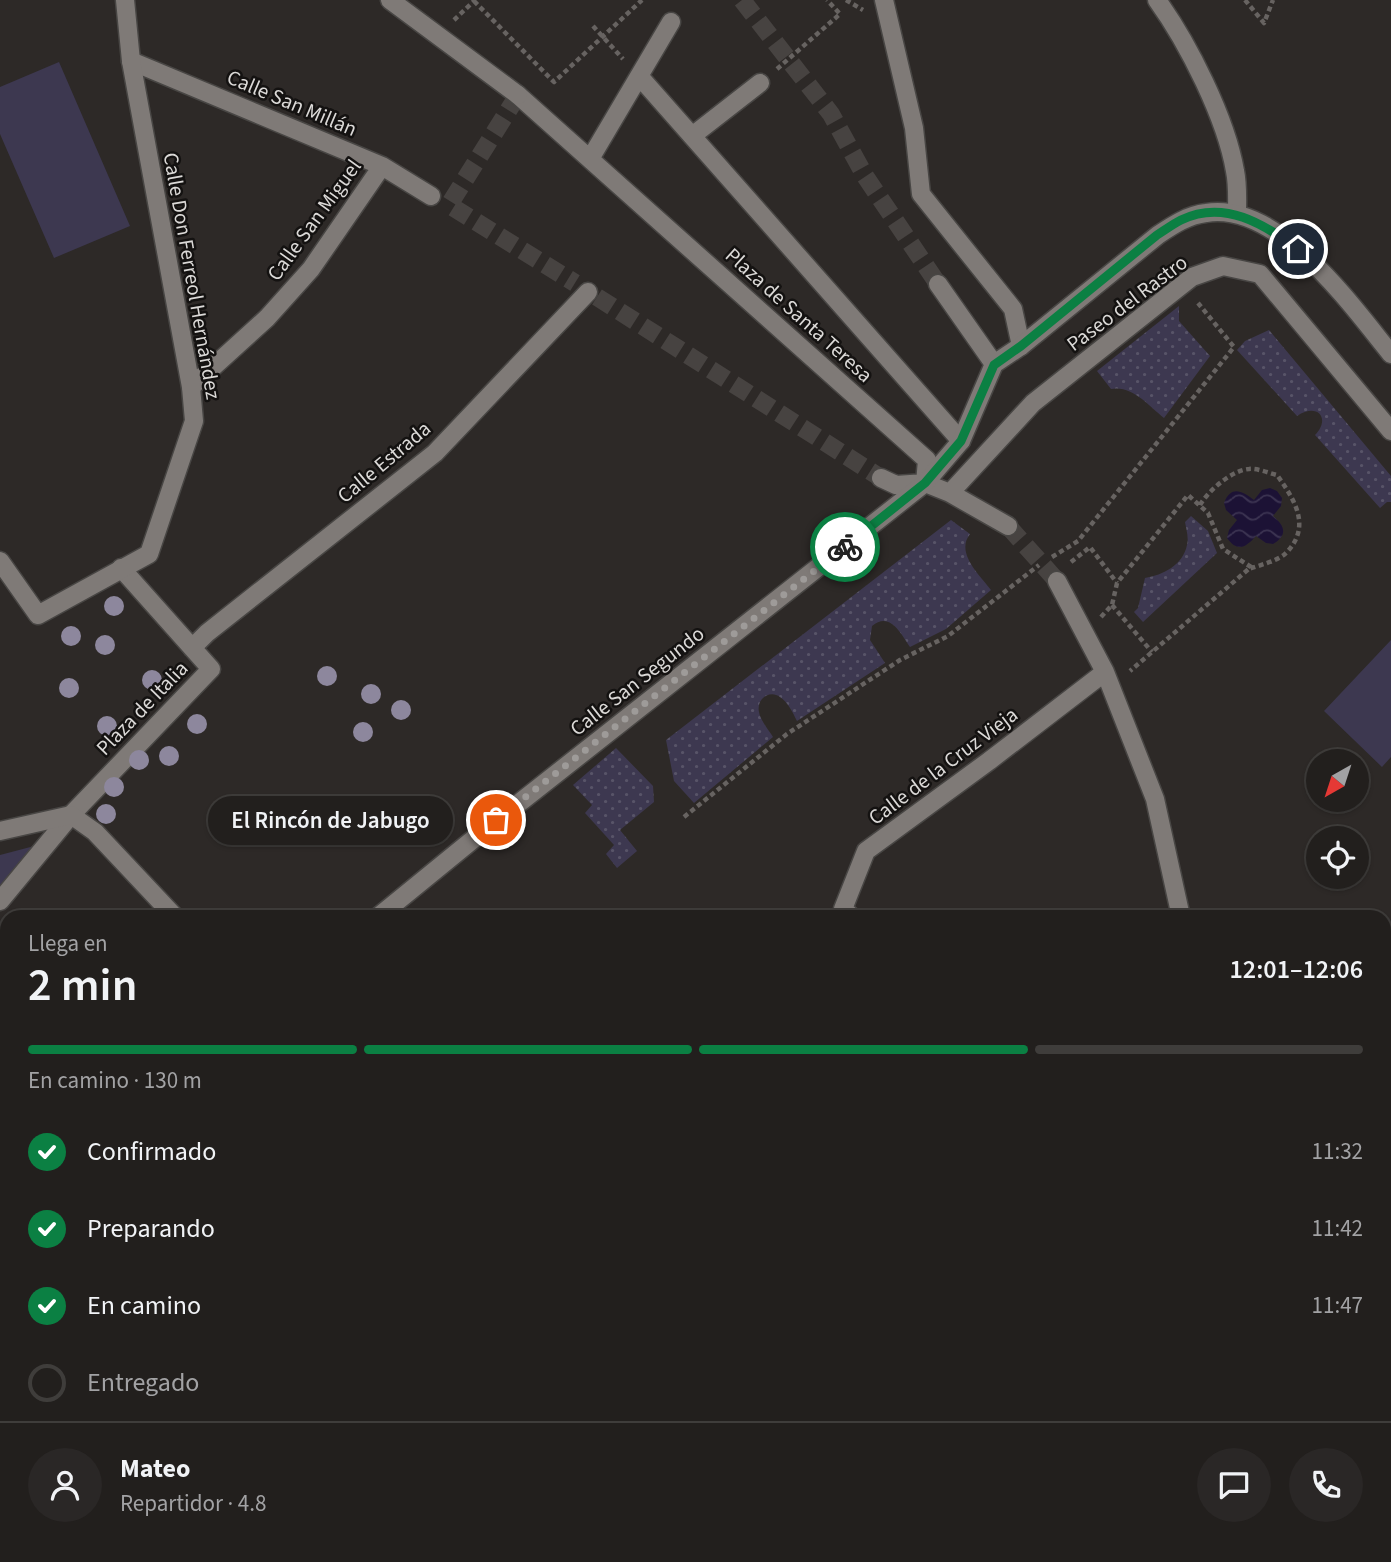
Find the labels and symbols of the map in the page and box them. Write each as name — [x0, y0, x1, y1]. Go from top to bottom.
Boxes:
street label: Calle San Millán — [222, 62, 362, 144]
street label: Calle Don Ferreol Hernández — [156, 150, 228, 402]
street label: Calle San Miguel — [260, 153, 368, 287]
pin — [1268, 219, 1328, 279]
street label: Plaza de Santa Teresa — [719, 241, 879, 389]
street label: Paseo del Rastro — [1060, 248, 1194, 358]
street label: Calle Estrada — [331, 414, 437, 510]
courier — [810, 512, 880, 582]
street label: Calle San Segundo — [563, 619, 711, 743]
street label: Plaza de Italia — [89, 654, 195, 762]
street label: Calle de la Cruz Vieja — [862, 700, 1024, 832]
north arrow — [1306, 749, 1368, 812]
pin — [466, 790, 526, 850]
callout: El Rincón de Jabugo — [209, 796, 454, 844]

